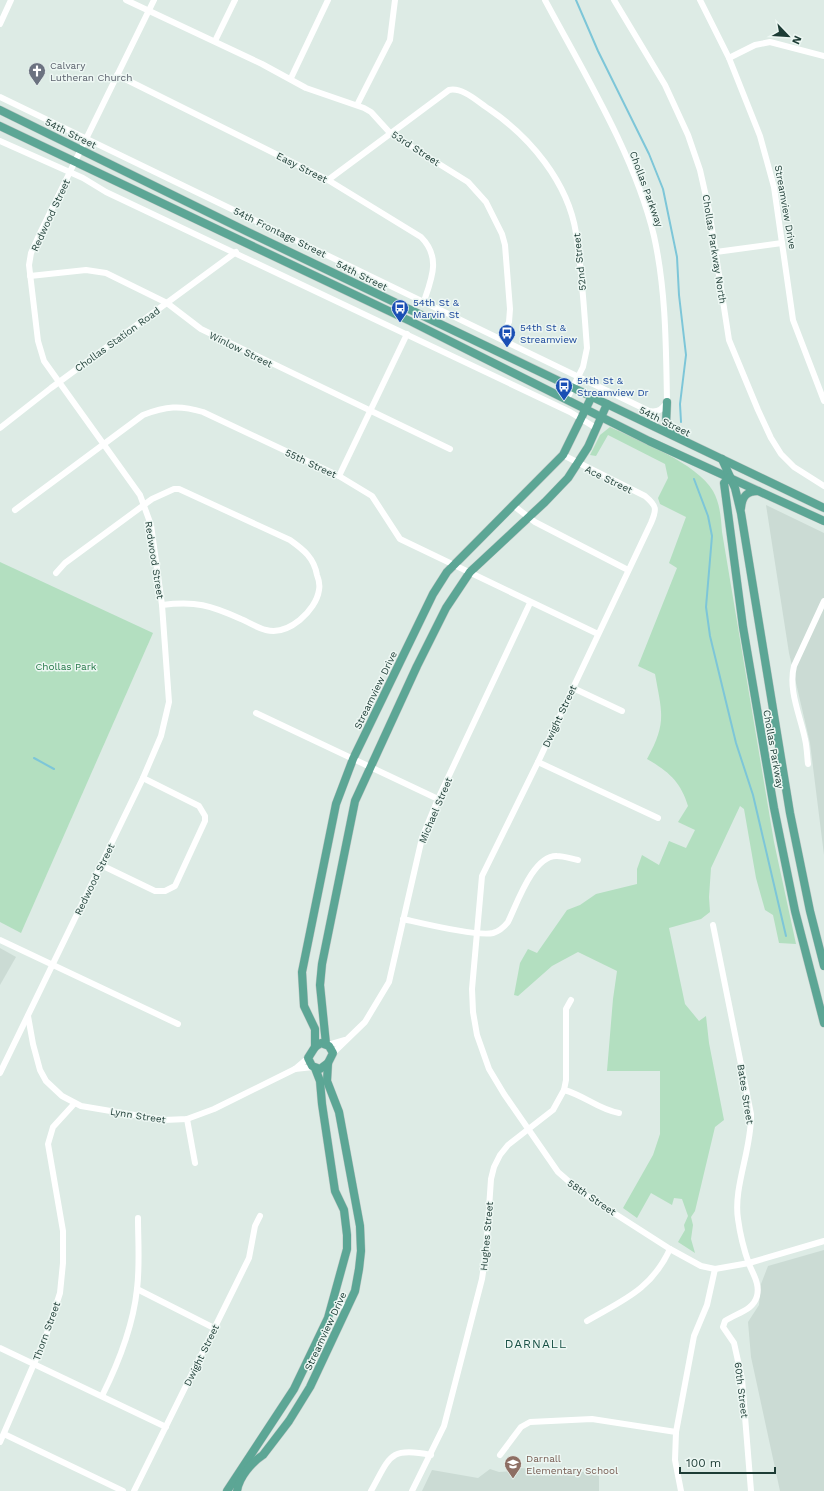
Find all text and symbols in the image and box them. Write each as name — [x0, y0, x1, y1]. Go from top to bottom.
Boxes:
north arrow — [768, 16, 808, 56]
text: N — [789, 34, 804, 46]
place label: Calvary Lutheran Church — [50, 60, 132, 83]
church icon: Calvary Lutheran Church — [27, 61, 47, 86]
street label: 54th Street — [43, 116, 99, 151]
street label: 53rd Street — [390, 129, 443, 169]
street label: Easy Street — [275, 150, 330, 185]
street label: Chollas Parkway — [628, 150, 666, 229]
street label: Streamview Drive — [773, 164, 798, 250]
street label: Redwood Street — [29, 177, 72, 253]
street label: Chollas Parkway North — [700, 194, 729, 304]
street label: 54th Frontage Street — [232, 205, 329, 260]
street label: 52nd Street — [571, 232, 588, 291]
street label: 54th Street — [334, 258, 390, 293]
place label: 54th St & Marvin St — [413, 297, 460, 320]
bus stop icon: 54th St & Marvin St — [390, 298, 410, 323]
street label: Chollas Station Road — [73, 305, 162, 374]
place label: 54th St & Streamview — [520, 322, 578, 345]
bus stop icon: 54th St & Streamview — [497, 323, 517, 348]
street label: Winlow Street — [207, 329, 275, 370]
place label: 54th St & Streamview Dr — [577, 375, 649, 398]
bus stop icon: 54th St & Streamview Dr — [554, 376, 574, 401]
street label: 54th Street — [637, 404, 693, 439]
street label: 55th Street — [283, 447, 339, 481]
street label: Ace Street — [583, 463, 635, 496]
street label: Redwood Street — [143, 520, 166, 601]
street label: Streamview Drive — [352, 649, 399, 731]
park label: Chollas Park — [35, 661, 97, 672]
street label: Dwight Street — [540, 683, 579, 749]
street label: Chollas Parkway — [761, 709, 786, 790]
street label: Michael Street — [417, 775, 455, 845]
street label: Redwood Street — [72, 841, 117, 917]
street label: Bates Street — [735, 1063, 756, 1126]
street label: Lynn Street — [109, 1106, 167, 1125]
street label: 58th Street — [565, 1177, 619, 1218]
street label: Hughes Street — [478, 1200, 495, 1271]
street label: Streamview Drive — [302, 1290, 349, 1372]
street label: Thorn Street — [31, 1299, 62, 1362]
street label: Dwight Street — [182, 1322, 221, 1388]
district label: DARNALL — [505, 1337, 567, 1351]
street label: 60th Street — [733, 1361, 750, 1419]
scale bar — [680, 1449, 775, 1475]
place label: Darnall Elementary School — [526, 1453, 618, 1476]
school or university icon: Darnall Elementary School — [503, 1454, 523, 1479]
text: 100 m — [686, 1456, 721, 1470]

